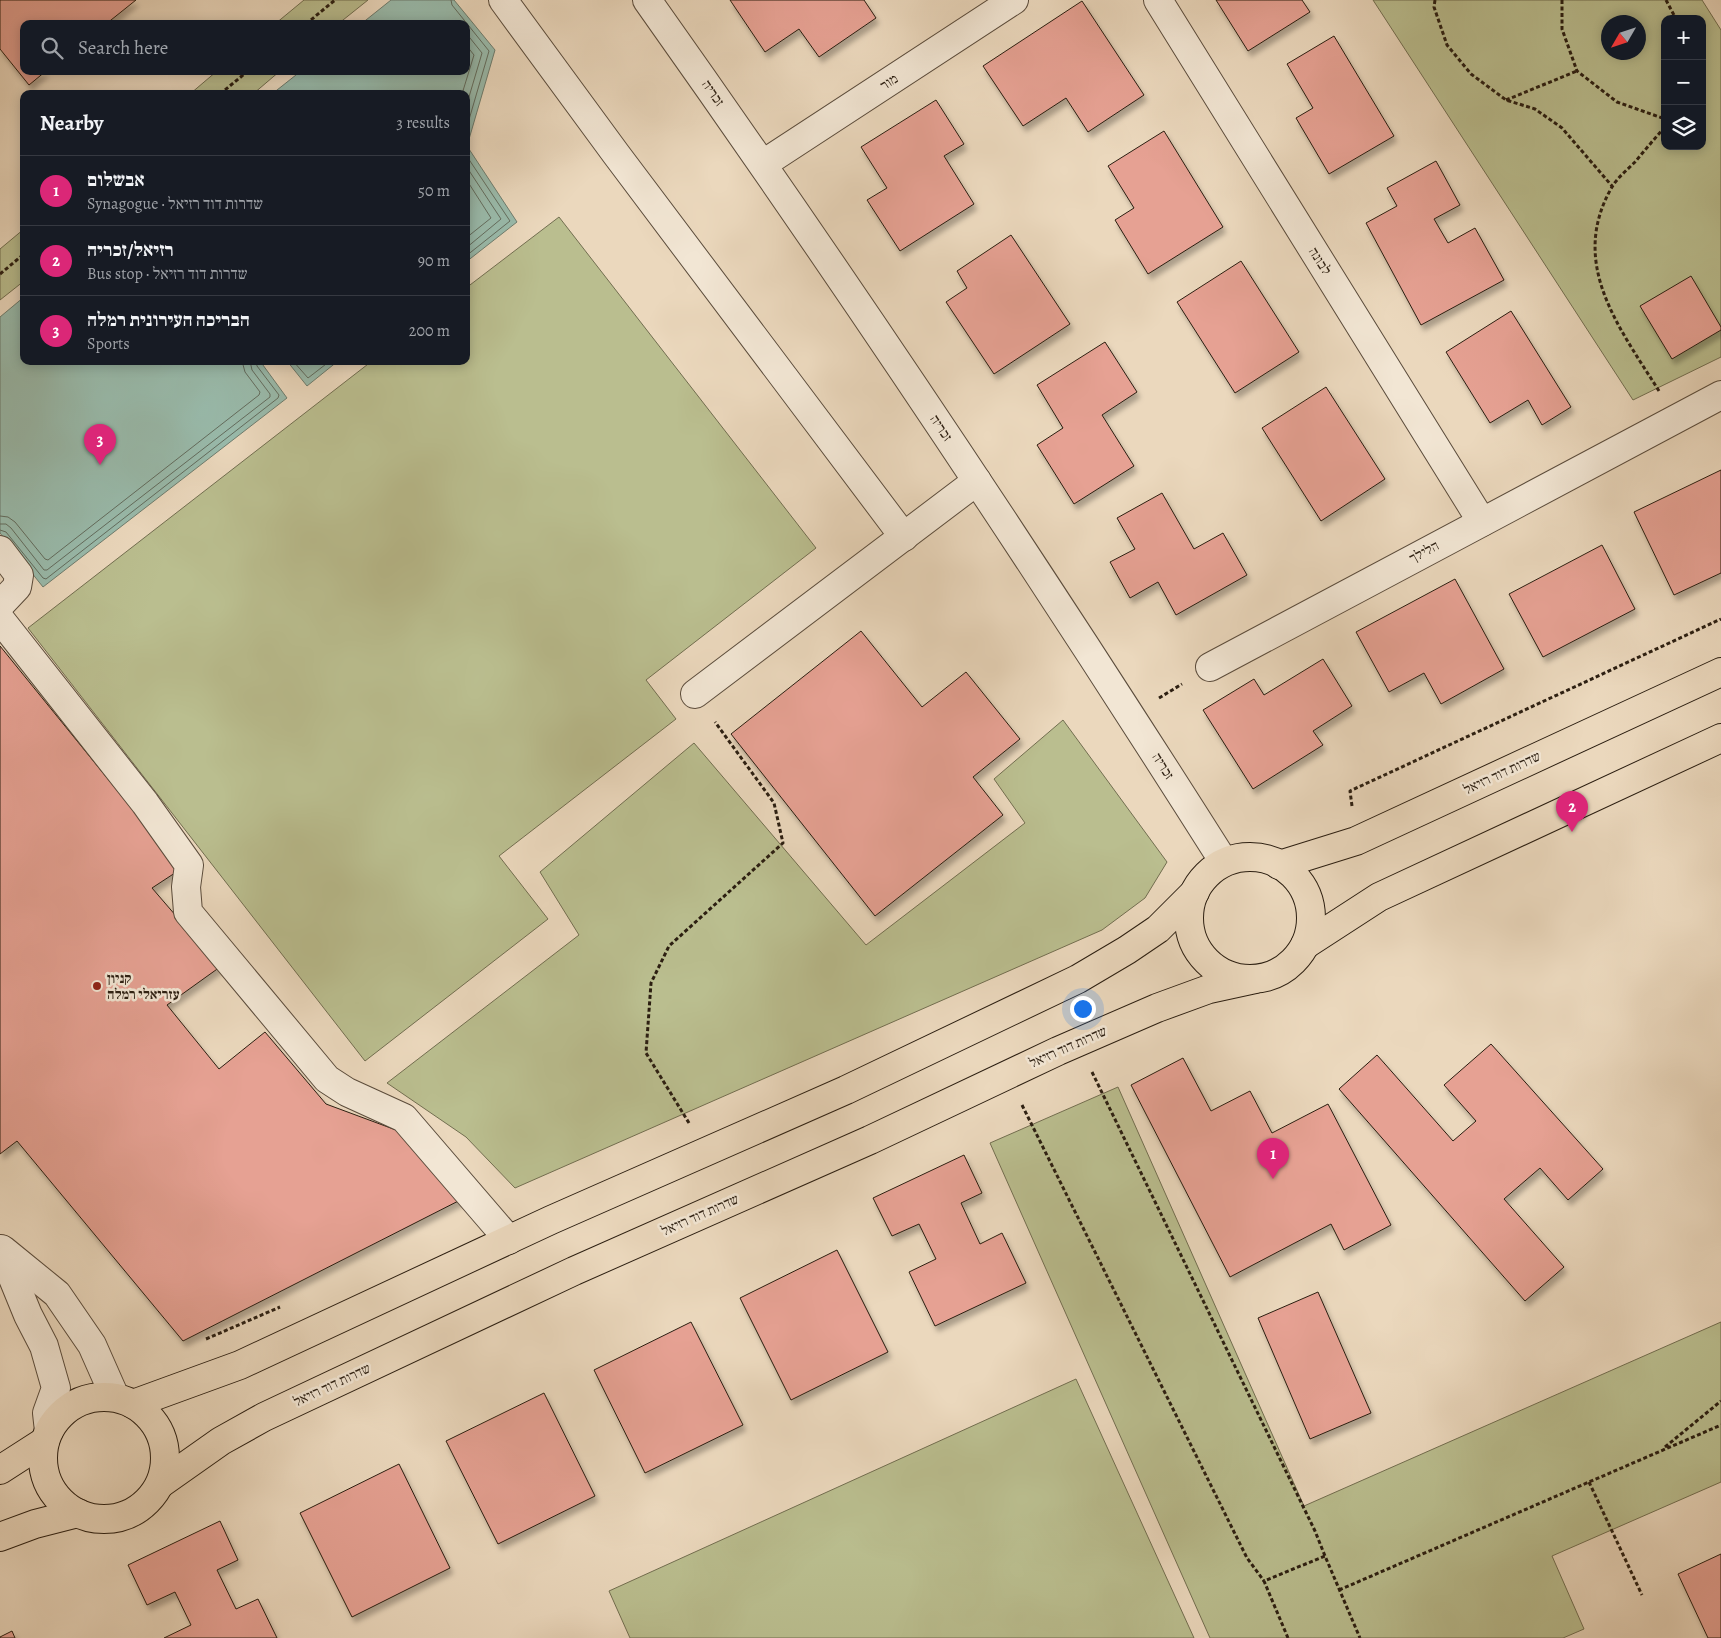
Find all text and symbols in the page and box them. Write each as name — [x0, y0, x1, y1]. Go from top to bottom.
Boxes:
north arrow — [1601, 15, 1646, 60]
map controls — [1661, 15, 1706, 150]
button: + — [1661, 15, 1706, 60]
search box — [20, 20, 470, 75]
icon: search — [38, 34, 66, 62]
text: Search here — [78, 35, 168, 61]
button: − — [1661, 60, 1706, 105]
street label: מור — [876, 69, 902, 95]
street label: זכריה — [697, 76, 729, 110]
button: layers — [1661, 105, 1706, 150]
text: Nearby — [40, 109, 103, 137]
text: 3 results — [396, 112, 450, 134]
text: אבשלום — [87, 167, 145, 193]
text: 1 — [53, 180, 59, 202]
text: 50 m — [418, 180, 450, 202]
text: Synagogue · שדרות דוד רזיאל — [87, 193, 263, 215]
text: רזיאל/זכריה — [87, 237, 174, 263]
street label: לבונה — [1304, 243, 1336, 279]
text: 2 — [52, 250, 60, 272]
text: 90 m — [418, 250, 450, 272]
text: Bus stop · שדרות דוד רזיאל — [87, 263, 248, 285]
text: הבריכה העירונית רמלה — [87, 307, 250, 333]
text: 3 — [53, 320, 59, 342]
text: 200 m — [409, 320, 450, 342]
text: Sports — [87, 333, 130, 355]
street label: זכריה — [925, 411, 957, 445]
pin: 3 — [84, 424, 116, 465]
street label: הלילך — [1406, 536, 1442, 568]
street label: שדרות דוד רזיאל — [1460, 747, 1544, 799]
street label: זכריה — [1147, 749, 1179, 783]
pin: 2 — [1556, 791, 1588, 832]
place label: קניון עזריאלי רמלה — [107, 969, 180, 1004]
marker: קניון עזריאלי רמלה — [91, 980, 103, 992]
your location — [1070, 996, 1096, 1022]
street label: שדרות דוד רזיאל — [1026, 1021, 1110, 1073]
pin: 1 — [1257, 1138, 1289, 1179]
street label: שדרות דוד רזיאל — [658, 1189, 742, 1241]
street label: שדרות דוד רזיאל — [290, 1359, 374, 1411]

